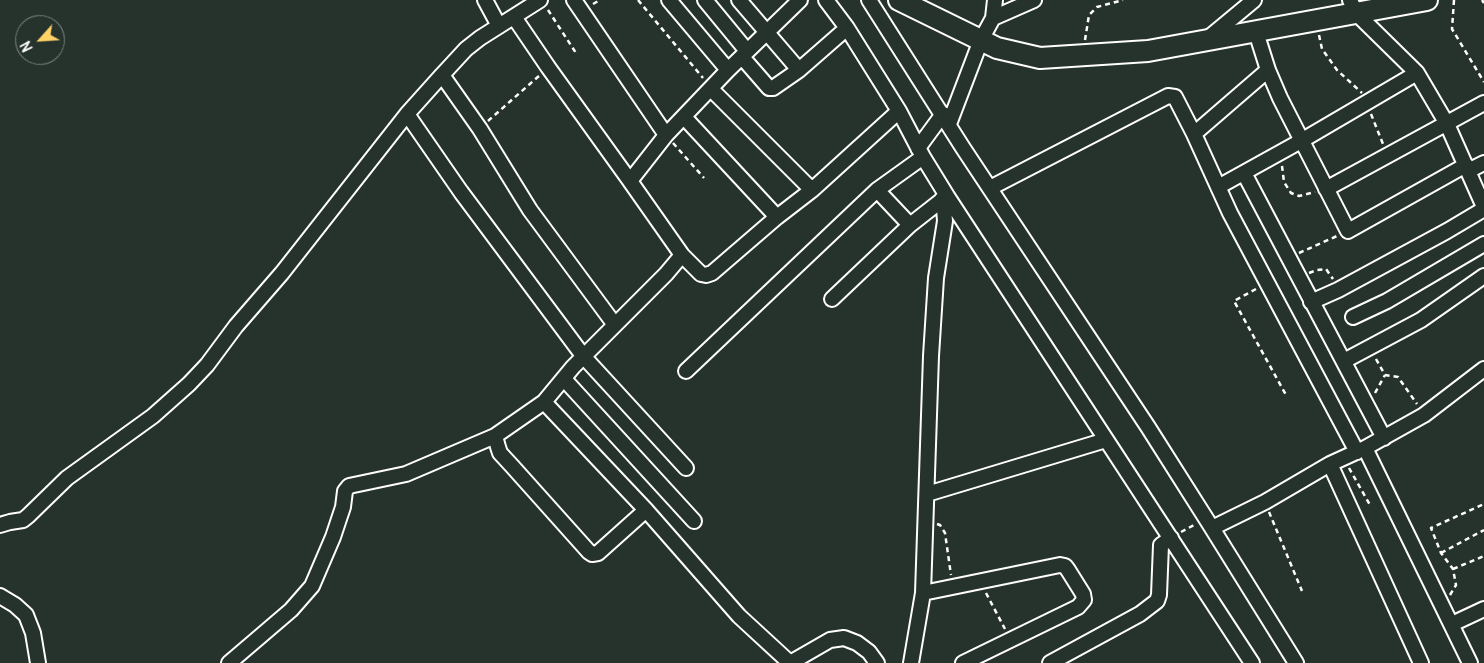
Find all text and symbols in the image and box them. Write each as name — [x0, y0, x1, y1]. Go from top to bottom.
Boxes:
north arrow — [15, 15, 65, 65]
text: N — [17, 38, 37, 54]

